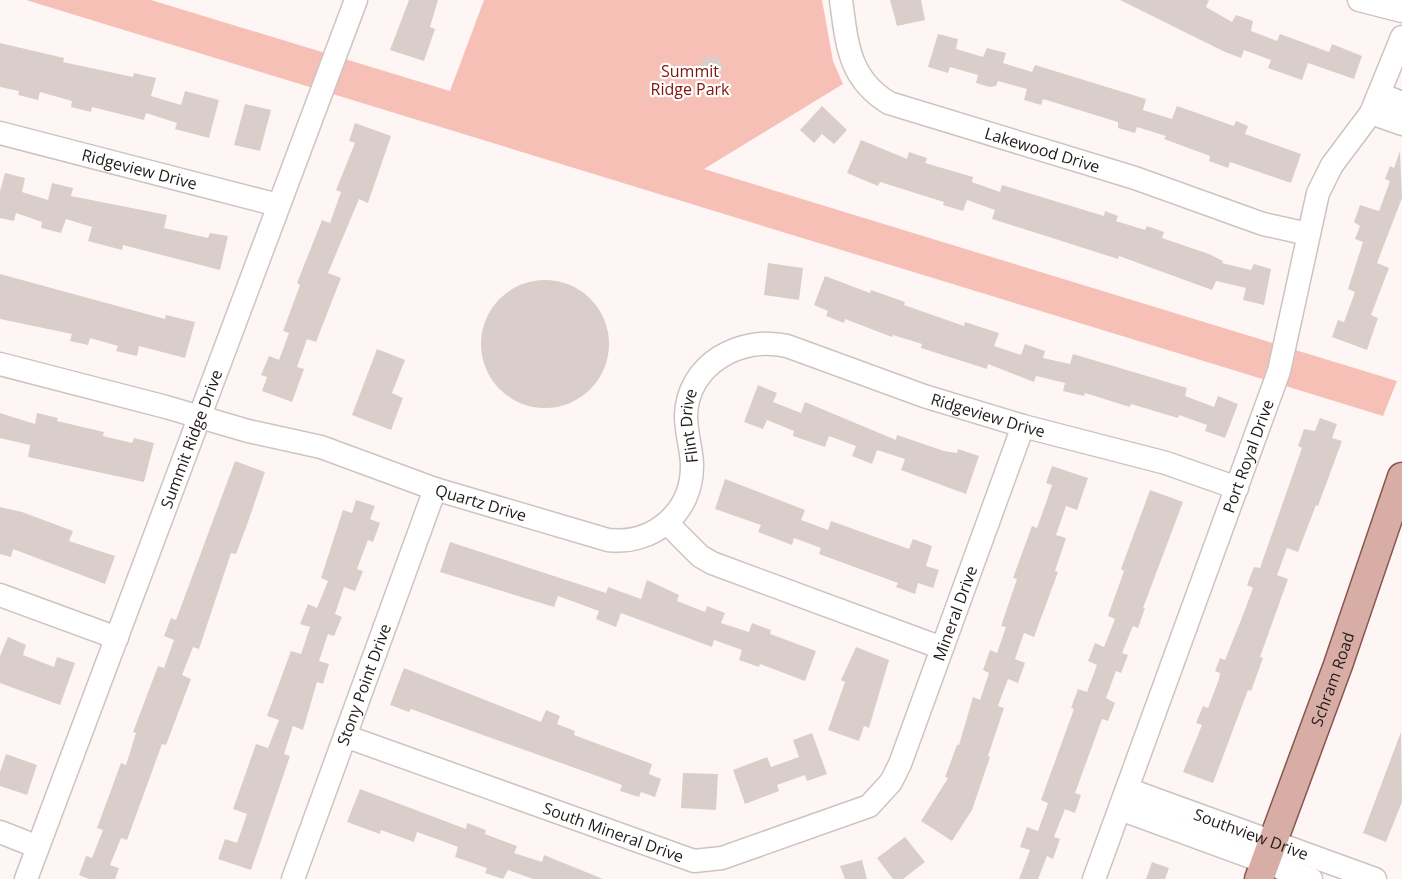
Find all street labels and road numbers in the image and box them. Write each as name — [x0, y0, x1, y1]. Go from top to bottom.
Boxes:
street label: Lakewood Drive — [982, 122, 1103, 178]
street label: Ridgeview Drive — [79, 144, 199, 195]
street label: Summit Ridge Drive — [155, 366, 227, 512]
street label: Flint Drive — [675, 385, 703, 464]
street label: Ridgeview Drive — [928, 388, 1048, 442]
street label: Port Royal Drive — [1217, 396, 1279, 516]
street label: Quartz Drive — [433, 479, 529, 526]
street label: Mineral Drive — [927, 562, 982, 664]
street label: Stony Point Drive — [332, 620, 396, 749]
street label: Schram Road — [1305, 629, 1359, 729]
street label: South Mineral Drive — [540, 797, 687, 867]
street label: Southview Drive — [1191, 803, 1311, 865]

